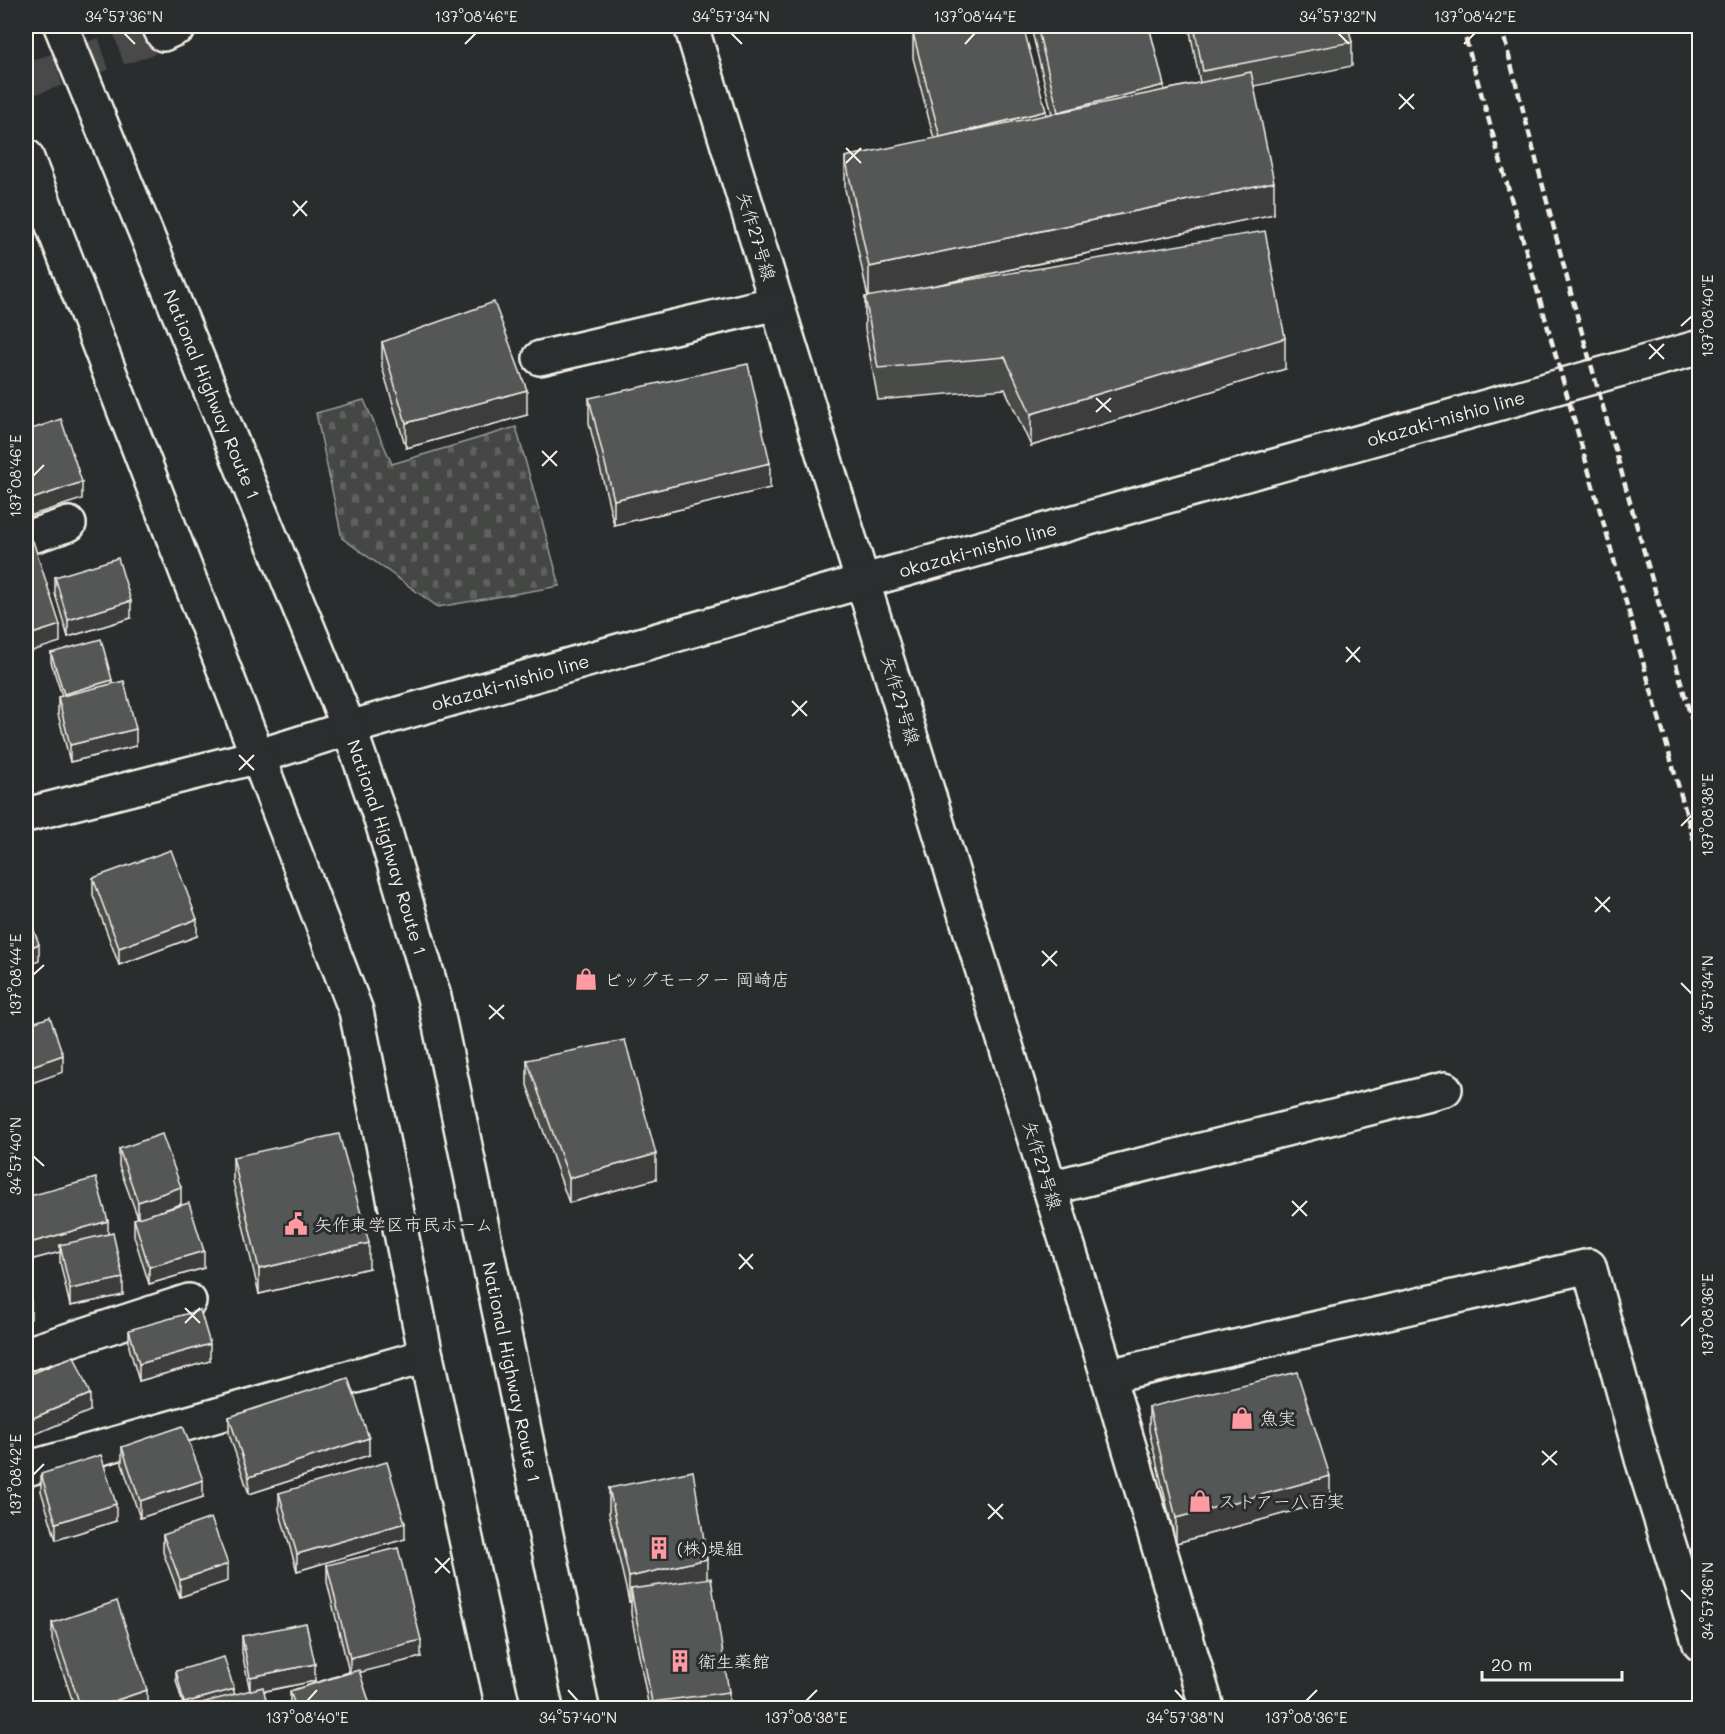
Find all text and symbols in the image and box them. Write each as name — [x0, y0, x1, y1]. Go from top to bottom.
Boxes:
text: 34°57'36"N — [85, 6, 163, 26]
text: 137°08'46"E — [434, 6, 518, 26]
text: 34°57'34"N — [692, 6, 770, 26]
text: 137°08'44"E — [934, 6, 1017, 26]
text: 34°57'32"N — [1299, 6, 1377, 26]
text: 137°08'42"E — [1434, 6, 1517, 26]
street label: 矢作27号線 — [732, 188, 782, 284]
text: 137°08'40"E — [1697, 274, 1717, 358]
street label: National Highway Route 1 — [158, 286, 266, 503]
street label: okazaki-nishio line — [1364, 385, 1528, 452]
text: 137°08'46"E — [5, 434, 25, 518]
street label: okazaki-nishio line — [896, 516, 1059, 583]
street label: okazaki-nishio line — [429, 648, 592, 716]
street label: 矢作27号線 — [876, 652, 926, 748]
street label: National Highway Route 1 — [342, 736, 433, 958]
text: 137°08'38"E — [1697, 773, 1717, 857]
text: 137°08'44"E — [5, 933, 25, 1016]
text: 34°57'34"N — [1697, 955, 1717, 1033]
shop icon: ビッグモーター 岡崎店 — [573, 966, 599, 992]
place label: ビッグモーター 岡崎店 — [604, 967, 789, 991]
text: 34°57'40"N — [5, 1117, 25, 1195]
street label: 矢作27号線 — [1018, 1117, 1068, 1213]
public building icon: 矢作東学区市民ホーム — [283, 1211, 309, 1237]
place label: 矢作東学区市民ホーム — [314, 1212, 493, 1236]
street label: National Highway Route 1 — [477, 1260, 547, 1484]
text: 137°08'36"E — [1697, 1273, 1717, 1357]
shop icon: 魚実 — [1229, 1405, 1255, 1431]
place label: 魚実 — [1260, 1406, 1296, 1430]
text: 137°08'42"E — [5, 1433, 25, 1516]
shop icon: ストアー八百実 — [1187, 1488, 1213, 1514]
place label: ストアー八百実 — [1218, 1489, 1345, 1513]
building icon: (株)堤組 — [646, 1535, 672, 1561]
place label: (株)堤組 — [677, 1536, 743, 1560]
text: 34°57'36"N — [1697, 1562, 1717, 1640]
scale bar — [1482, 1644, 1622, 1682]
building icon: 衛生薬館 — [667, 1648, 693, 1674]
place label: 衛生薬館 — [698, 1649, 770, 1673]
text: 20 m — [1491, 1652, 1532, 1676]
text: 137°08'40"E — [265, 1707, 349, 1727]
text: 34°57'40"N — [539, 1707, 617, 1727]
text: 137°08'38"E — [764, 1707, 848, 1727]
text: 34°57'38"N — [1146, 1707, 1224, 1727]
text: 137°08'36"E — [1265, 1707, 1348, 1727]

